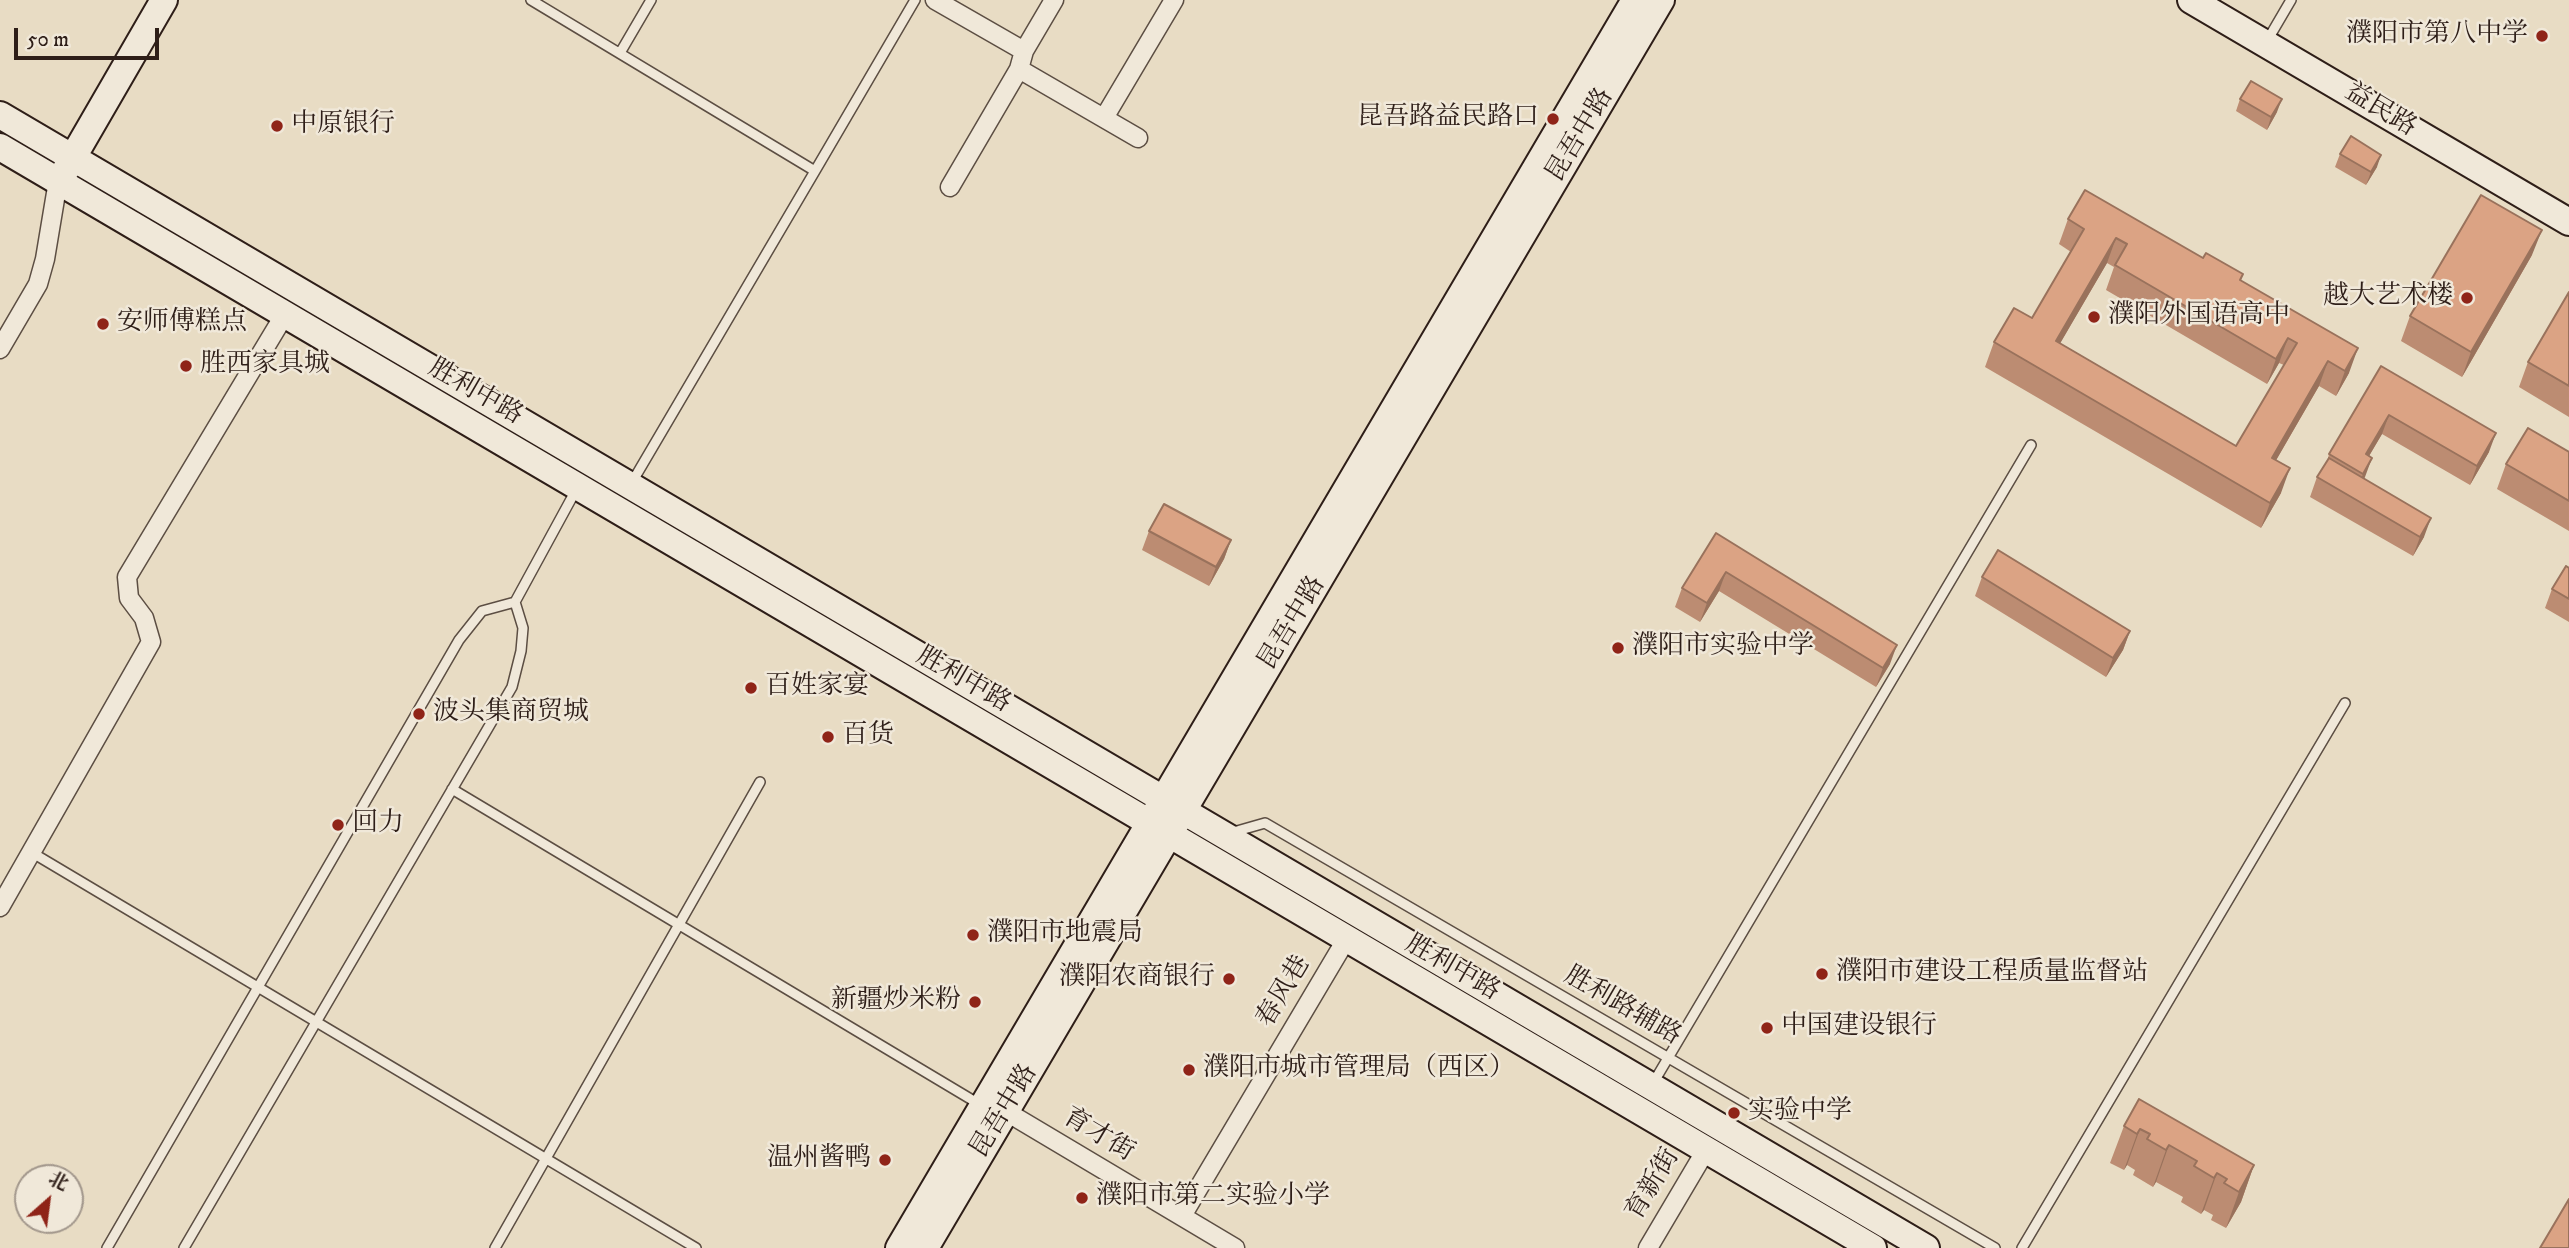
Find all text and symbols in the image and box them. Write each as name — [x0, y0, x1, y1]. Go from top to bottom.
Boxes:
scale bar — [18, 14, 163, 58]
place label: 濮阳市第八中学 — [2346, 20, 2528, 52]
text: 50 m — [27, 27, 69, 53]
marker: 濮阳市第八中学 — [2534, 28, 2550, 44]
street label: 益民路 — [2339, 78, 2421, 144]
street label: 昆吾中路 — [1541, 83, 1621, 189]
place label: 昆吾路益民路口 — [1357, 103, 1539, 135]
place label: 中原银行 — [291, 110, 395, 142]
marker: 昆吾路益民路口 — [1545, 111, 1561, 127]
marker: 中原银行 — [269, 118, 285, 134]
place label: 越大艺术楼 — [2323, 282, 2453, 314]
marker: 越大艺术楼 — [2459, 290, 2475, 306]
place label: 濮阳外国语高中 — [2108, 301, 2290, 333]
place label: 安师傅糕点 — [117, 308, 247, 340]
marker: 濮阳外国语高中 — [2086, 309, 2102, 325]
marker: 安师傅糕点 — [95, 316, 111, 332]
place label: 胜西家具城 — [200, 350, 330, 382]
street label: 胜利中路 — [422, 353, 528, 433]
marker: 胜西家具城 — [178, 358, 194, 374]
street label: 昆吾中路 — [1253, 571, 1333, 677]
place label: 濮阳市实验中学 — [1632, 632, 1814, 664]
marker: 濮阳市实验中学 — [1610, 640, 1626, 656]
street label: 胜利中路 — [910, 641, 1016, 721]
place label: 百姓家宴 — [765, 672, 869, 704]
marker: 百姓家宴 — [743, 680, 759, 696]
place label: 波头集商贸城 — [433, 698, 589, 730]
marker: 波头集商贸城 — [411, 706, 427, 722]
place label: 百货 — [842, 721, 894, 753]
marker: 百货 — [820, 729, 836, 745]
place label: 回力 — [352, 809, 404, 841]
marker: 回力 — [330, 817, 346, 833]
place label: 濮阳市地震局 — [987, 919, 1143, 951]
marker: 濮阳市地震局 — [965, 927, 981, 943]
street label: 胜利中路 — [1399, 929, 1505, 1009]
street label: 春风巷 — [1252, 951, 1318, 1033]
place label: 濮阳市建设工程质量监督站 — [1836, 958, 2148, 990]
street label: 胜利路辅路 — [1558, 961, 1686, 1053]
place label: 濮阳农商银行 — [1059, 963, 1215, 995]
marker: 濮阳市建设工程质量监督站 — [1814, 966, 1830, 982]
marker: 濮阳农商银行 — [1221, 971, 1237, 987]
place label: 新疆炒米粉 — [831, 986, 961, 1018]
marker: 新疆炒米粉 — [967, 994, 983, 1010]
place label: 中国建设银行 — [1781, 1012, 1937, 1044]
marker: 中国建设银行 — [1759, 1020, 1775, 1036]
place label: 濮阳市城市管理局（西区） — [1203, 1054, 1515, 1086]
street label: 昆吾中路 — [965, 1059, 1045, 1165]
marker: 濮阳市城市管理局（西区） — [1181, 1062, 1197, 1078]
place label: 实验中学 — [1748, 1097, 1852, 1129]
street label: 育才街 — [1057, 1103, 1139, 1169]
marker: 实验中学 — [1726, 1105, 1742, 1121]
place label: 温州酱鸭 — [767, 1144, 871, 1176]
street label: 育新街 — [1621, 1144, 1687, 1226]
marker: 温州酱鸭 — [877, 1152, 893, 1168]
north arrow — [14, 1164, 84, 1234]
text: 北 — [44, 1167, 72, 1196]
place label: 濮阳市第二实验小学 — [1096, 1182, 1330, 1214]
marker: 濮阳市第二实验小学 — [1074, 1190, 1090, 1206]

